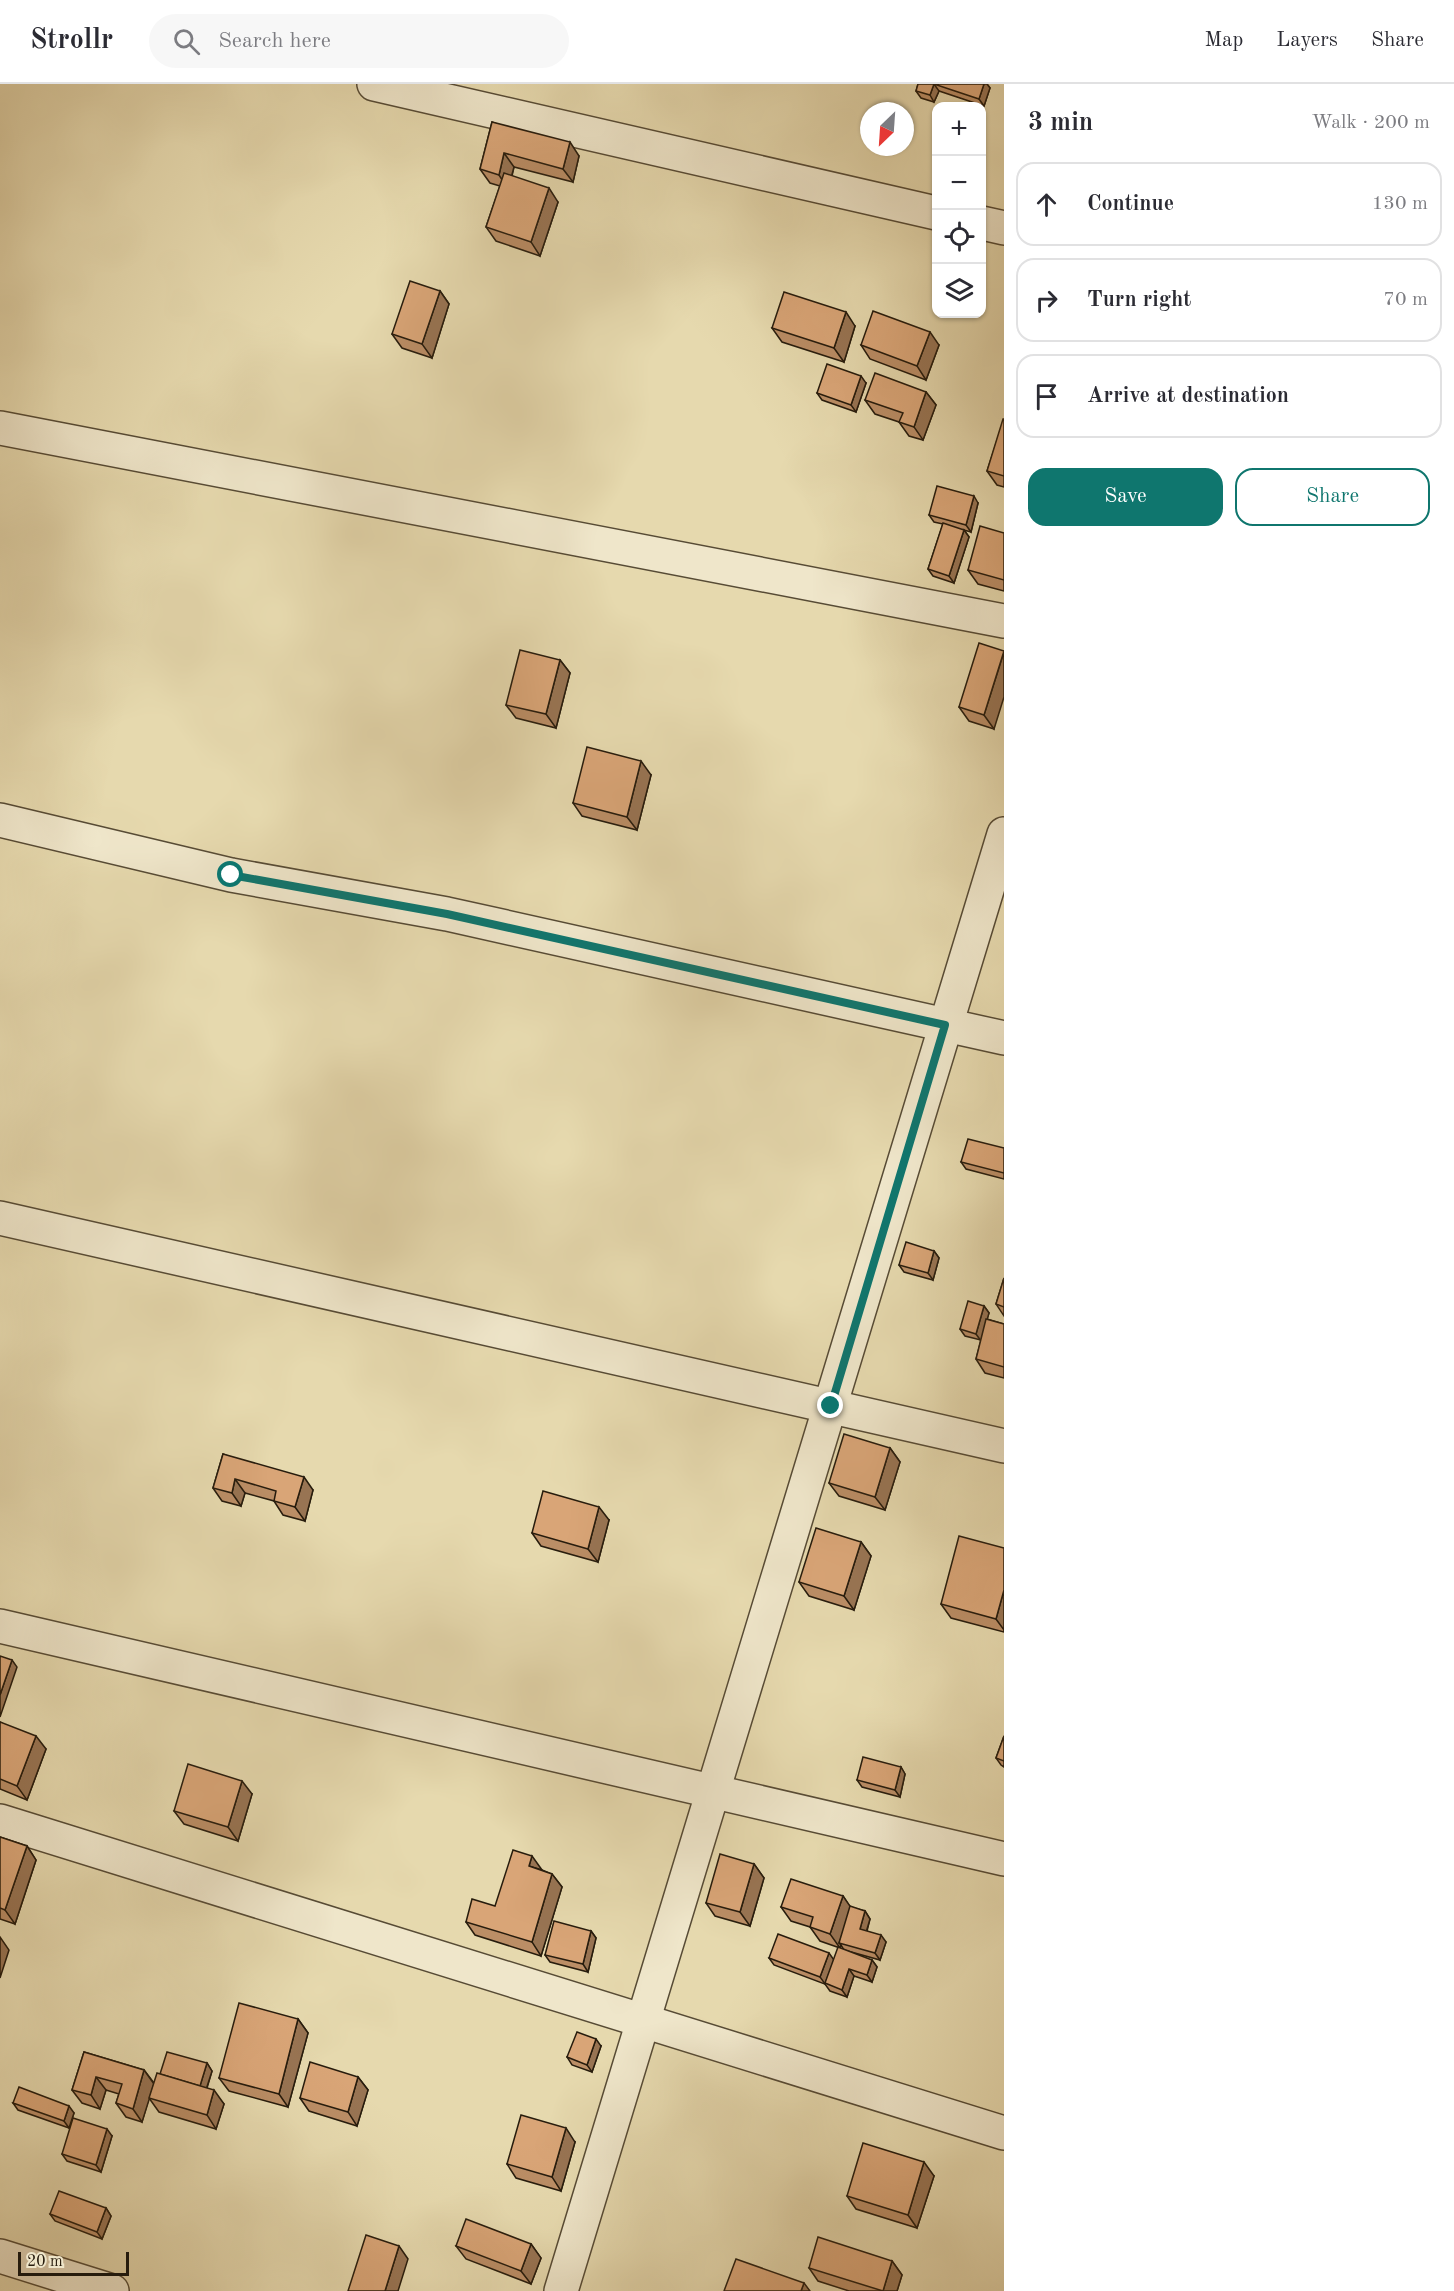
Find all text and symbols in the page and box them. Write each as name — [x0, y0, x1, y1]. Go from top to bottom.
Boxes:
search box — [149, 14, 569, 68]
icon: search — [170, 25, 203, 58]
text: Strollr — [30, 27, 113, 55]
text: Search here — [218, 30, 331, 52]
text: Map — [1204, 30, 1243, 51]
text: Layers — [1276, 30, 1338, 51]
text: Share — [1371, 30, 1424, 51]
north arrow — [860, 102, 914, 156]
map controls — [932, 102, 986, 318]
button: + — [932, 102, 986, 156]
text: 3 min — [1028, 110, 1093, 136]
text: Walk · 200 m — [1311, 113, 1430, 133]
button: − — [932, 156, 986, 210]
icon: ahead — [1030, 188, 1063, 221]
text: Continue — [1087, 193, 1174, 215]
text: 130 m — [1372, 194, 1428, 214]
button: locate — [932, 210, 986, 264]
button: layers — [932, 264, 986, 318]
icon: right — [1030, 284, 1063, 317]
text: Turn right — [1087, 289, 1191, 311]
text: 70 m — [1383, 290, 1428, 310]
icon: arrive — [1030, 380, 1063, 413]
text: Arrive at destination — [1087, 385, 1289, 407]
button: Save — [1028, 468, 1223, 526]
button: Share — [1235, 468, 1430, 526]
route start — [217, 861, 243, 887]
route end — [817, 1392, 843, 1418]
scale bar — [18, 2249, 129, 2276]
text: 20 m — [27, 2254, 63, 2270]

